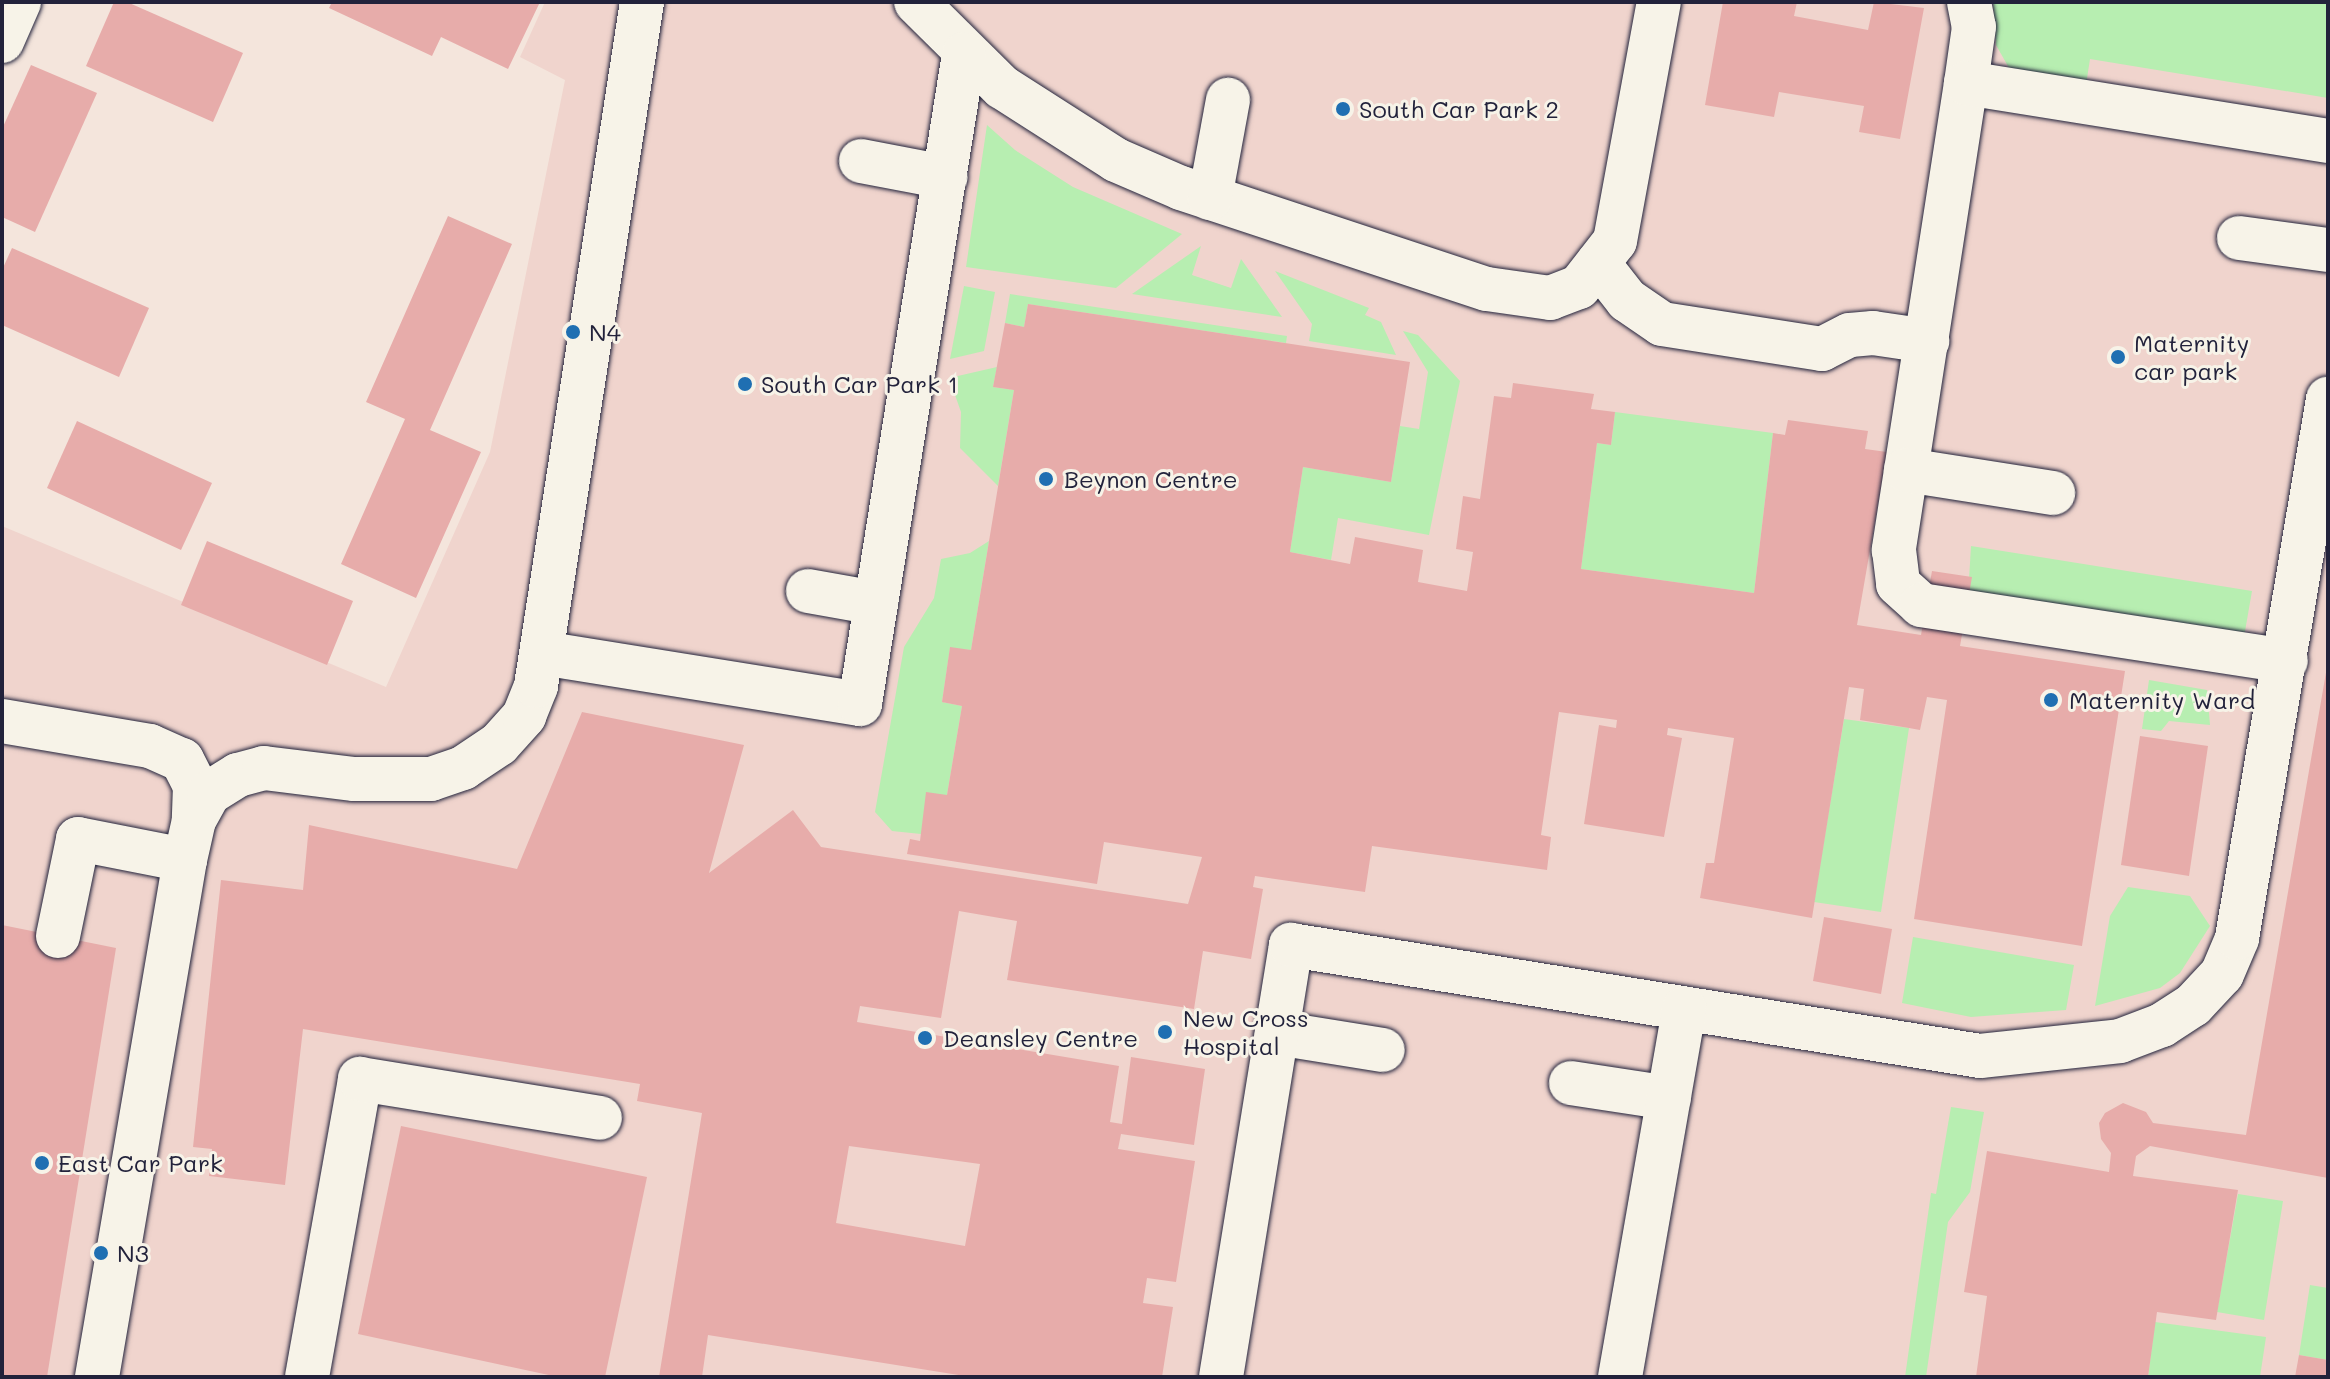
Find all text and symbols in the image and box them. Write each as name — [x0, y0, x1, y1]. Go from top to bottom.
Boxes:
place label: South Car Park 2 — [1359, 95, 1559, 123]
marker: South Car Park 2 — [1334, 100, 1352, 118]
place label: N4 — [589, 318, 621, 346]
marker: N4 — [564, 323, 582, 341]
place label: Maternity car park — [2134, 329, 2249, 385]
marker: Maternity car park — [2109, 348, 2127, 366]
place label: South Car Park 1 — [761, 370, 958, 398]
marker: South Car Park 1 — [736, 375, 754, 393]
place label: Beynon Centre — [1064, 465, 1238, 493]
marker: Beynon Centre — [1035, 468, 1057, 490]
place label: Maternity Ward — [2069, 686, 2255, 714]
marker: Maternity Ward — [2040, 689, 2062, 711]
place label: New Cross Hospital — [1183, 1004, 1309, 1060]
marker: New Cross Hospital — [1154, 1021, 1176, 1043]
place label: Deansley Centre — [943, 1024, 1138, 1052]
marker: Deansley Centre — [914, 1027, 936, 1049]
place label: East Car Park — [58, 1149, 223, 1177]
marker: East Car Park — [33, 1154, 51, 1172]
place label: N3 — [117, 1239, 149, 1267]
marker: N3 — [92, 1244, 110, 1262]

